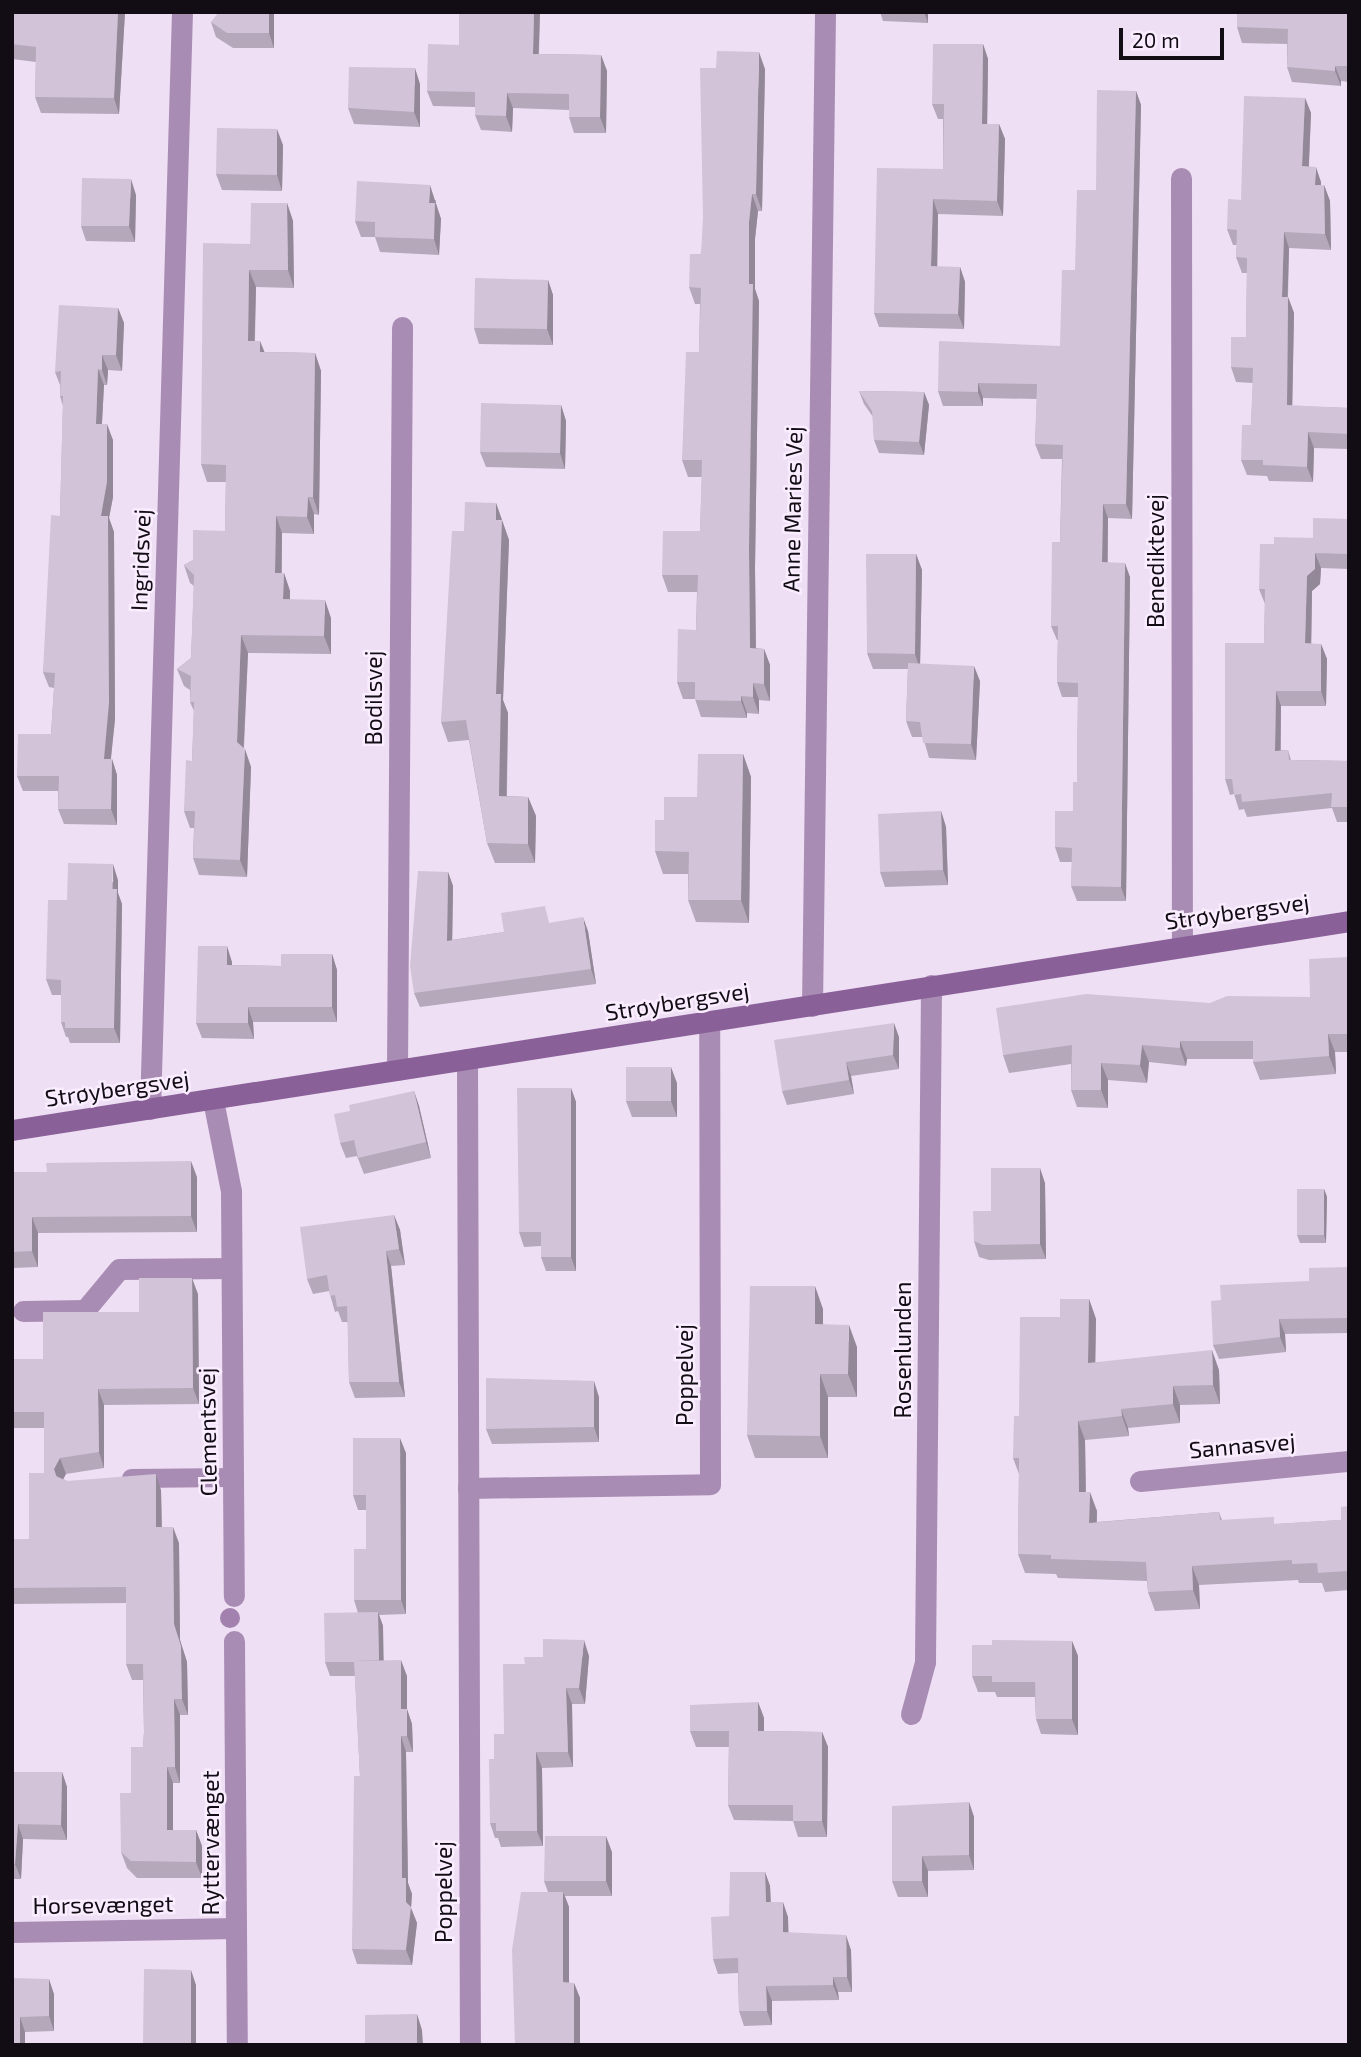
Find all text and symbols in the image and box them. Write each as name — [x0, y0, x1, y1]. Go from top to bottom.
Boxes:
scale bar — [1123, 14, 1228, 58]
text: 20 m — [1132, 27, 1180, 52]
street label: Anne Maries Vej — [777, 425, 807, 593]
street label: Benediktevej — [1141, 494, 1169, 628]
street label: Ingridsvej — [124, 509, 156, 611]
street label: Bodilsvej — [359, 651, 387, 745]
street label: Strøybergsvej — [1163, 887, 1311, 935]
street label: Strøybergsvej — [603, 976, 751, 1026]
street label: Strøybergsvej — [43, 1064, 191, 1112]
street label: Rosenlunden — [888, 1282, 916, 1418]
street label: Poppelvej — [670, 1324, 698, 1426]
street label: Clementsvej — [192, 1367, 222, 1497]
street label: Sannasvej — [1188, 1427, 1296, 1463]
street label: Ryttervænget — [196, 1771, 224, 1915]
street label: Poppelvej — [429, 1841, 457, 1943]
street label: Horsevænget — [32, 1889, 174, 1919]

